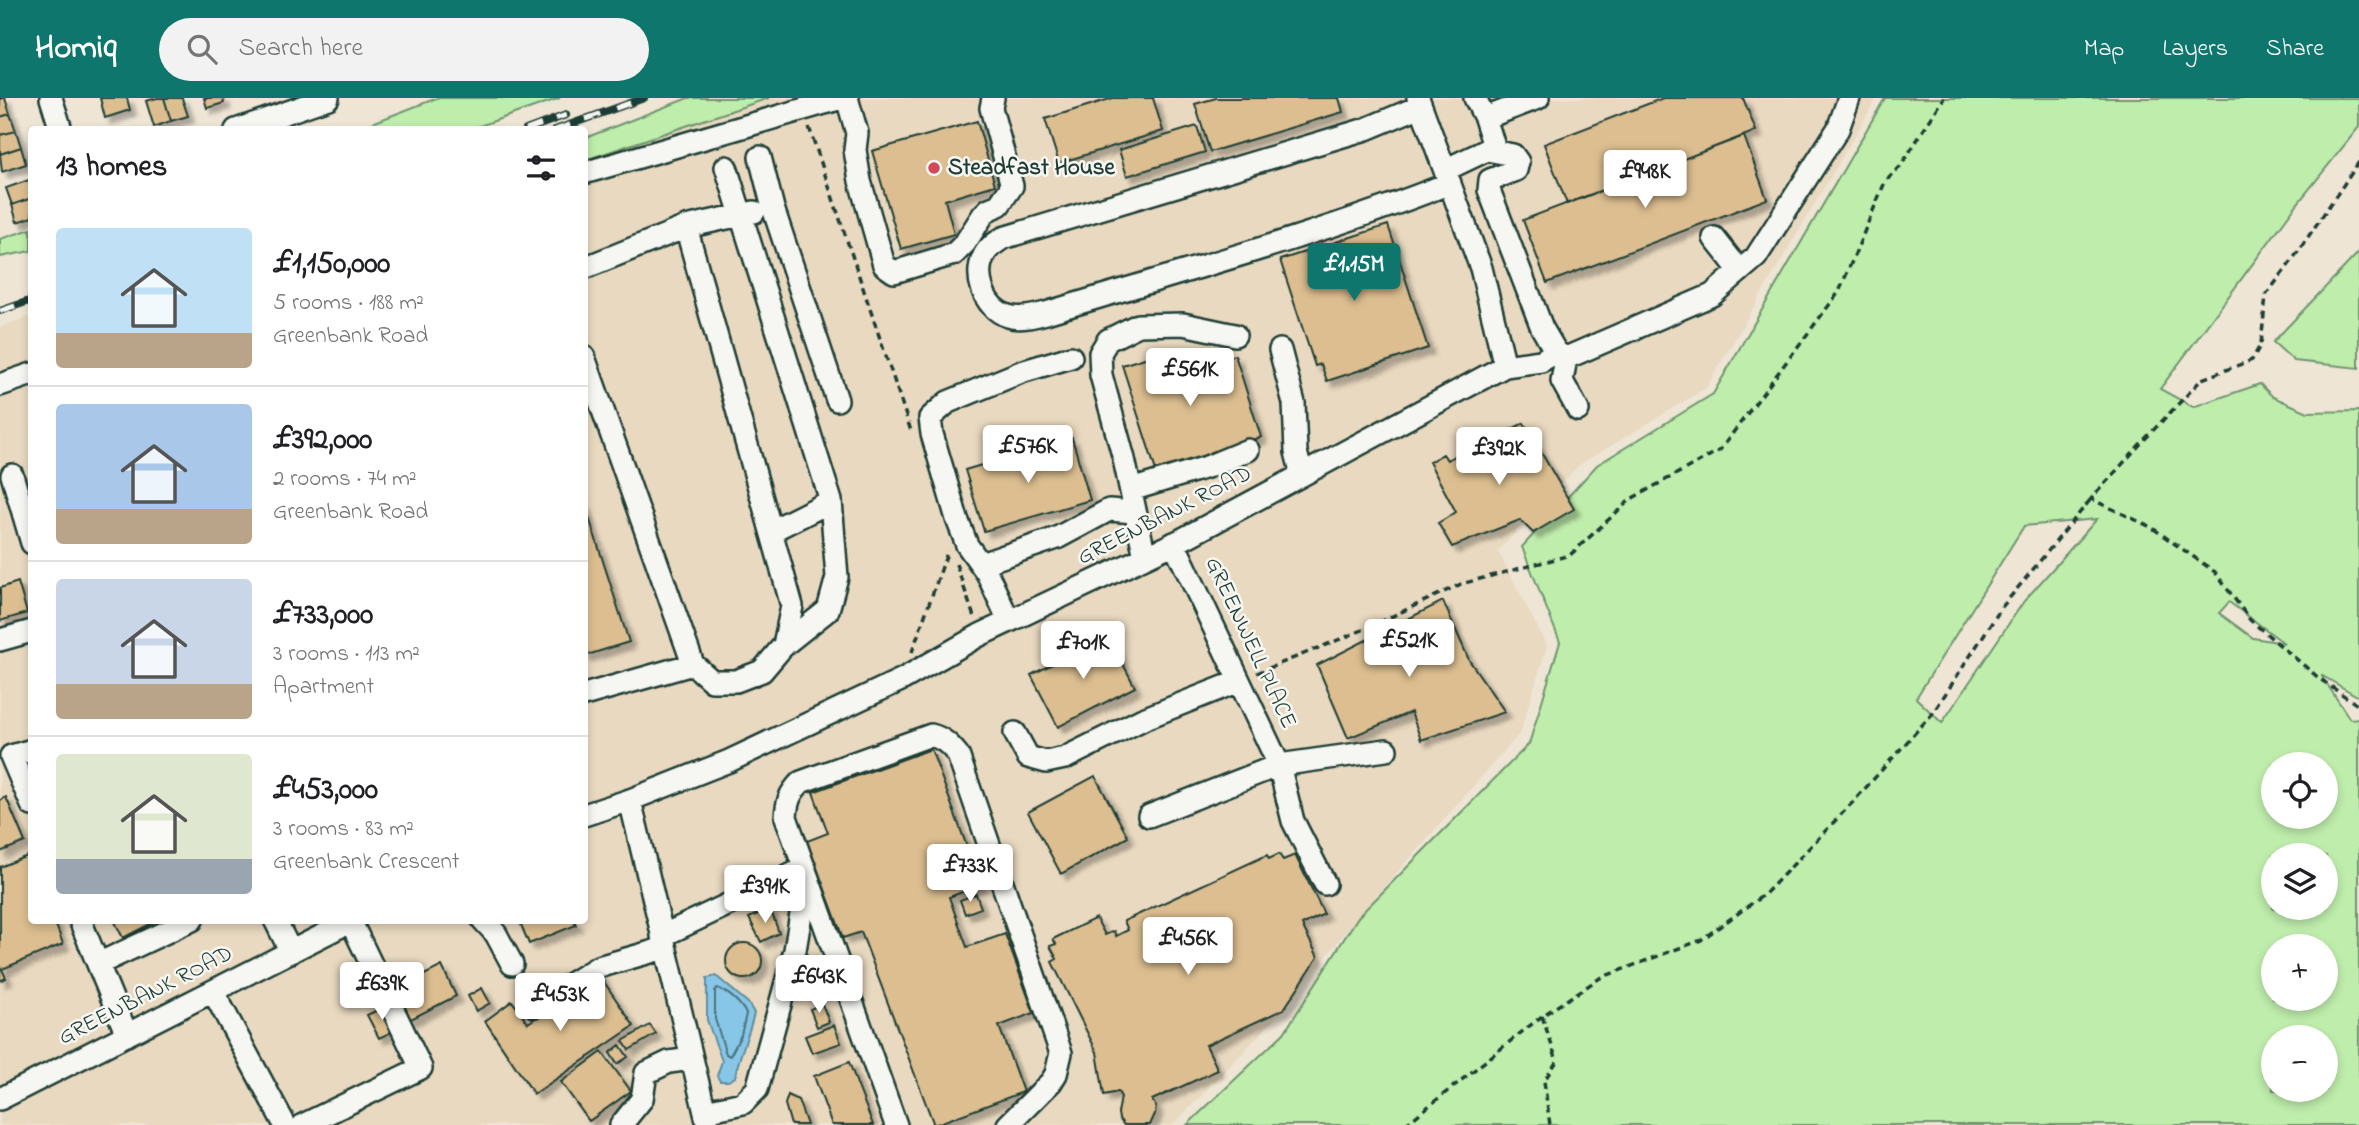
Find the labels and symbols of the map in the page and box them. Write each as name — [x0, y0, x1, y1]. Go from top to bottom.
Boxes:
pin: £948K — [1596, 150, 1694, 210]
place label: Steadfast House — [948, 152, 1116, 185]
marker: Steadfast House — [926, 160, 942, 176]
pin: £1.15M — [1297, 244, 1411, 303]
pin: £561K — [1141, 348, 1239, 408]
pin: £576K — [979, 426, 1077, 485]
pin: £392K — [1450, 428, 1548, 487]
street label: GREENBANK ROAD — [1072, 458, 1258, 574]
street label: GREENWELL PLACE — [1196, 552, 1304, 734]
pin: £521K — [1360, 620, 1458, 679]
pin: £701K — [1034, 622, 1132, 681]
pin: £733K — [921, 844, 1019, 904]
pin: £391K — [716, 866, 814, 925]
pin: £456K — [1139, 918, 1237, 977]
street label: GREENBANK ROAD — [53, 938, 239, 1054]
pin: £643K — [770, 956, 868, 1015]
pin: £639K — [333, 962, 431, 1022]
pin: £453K — [511, 974, 609, 1033]

